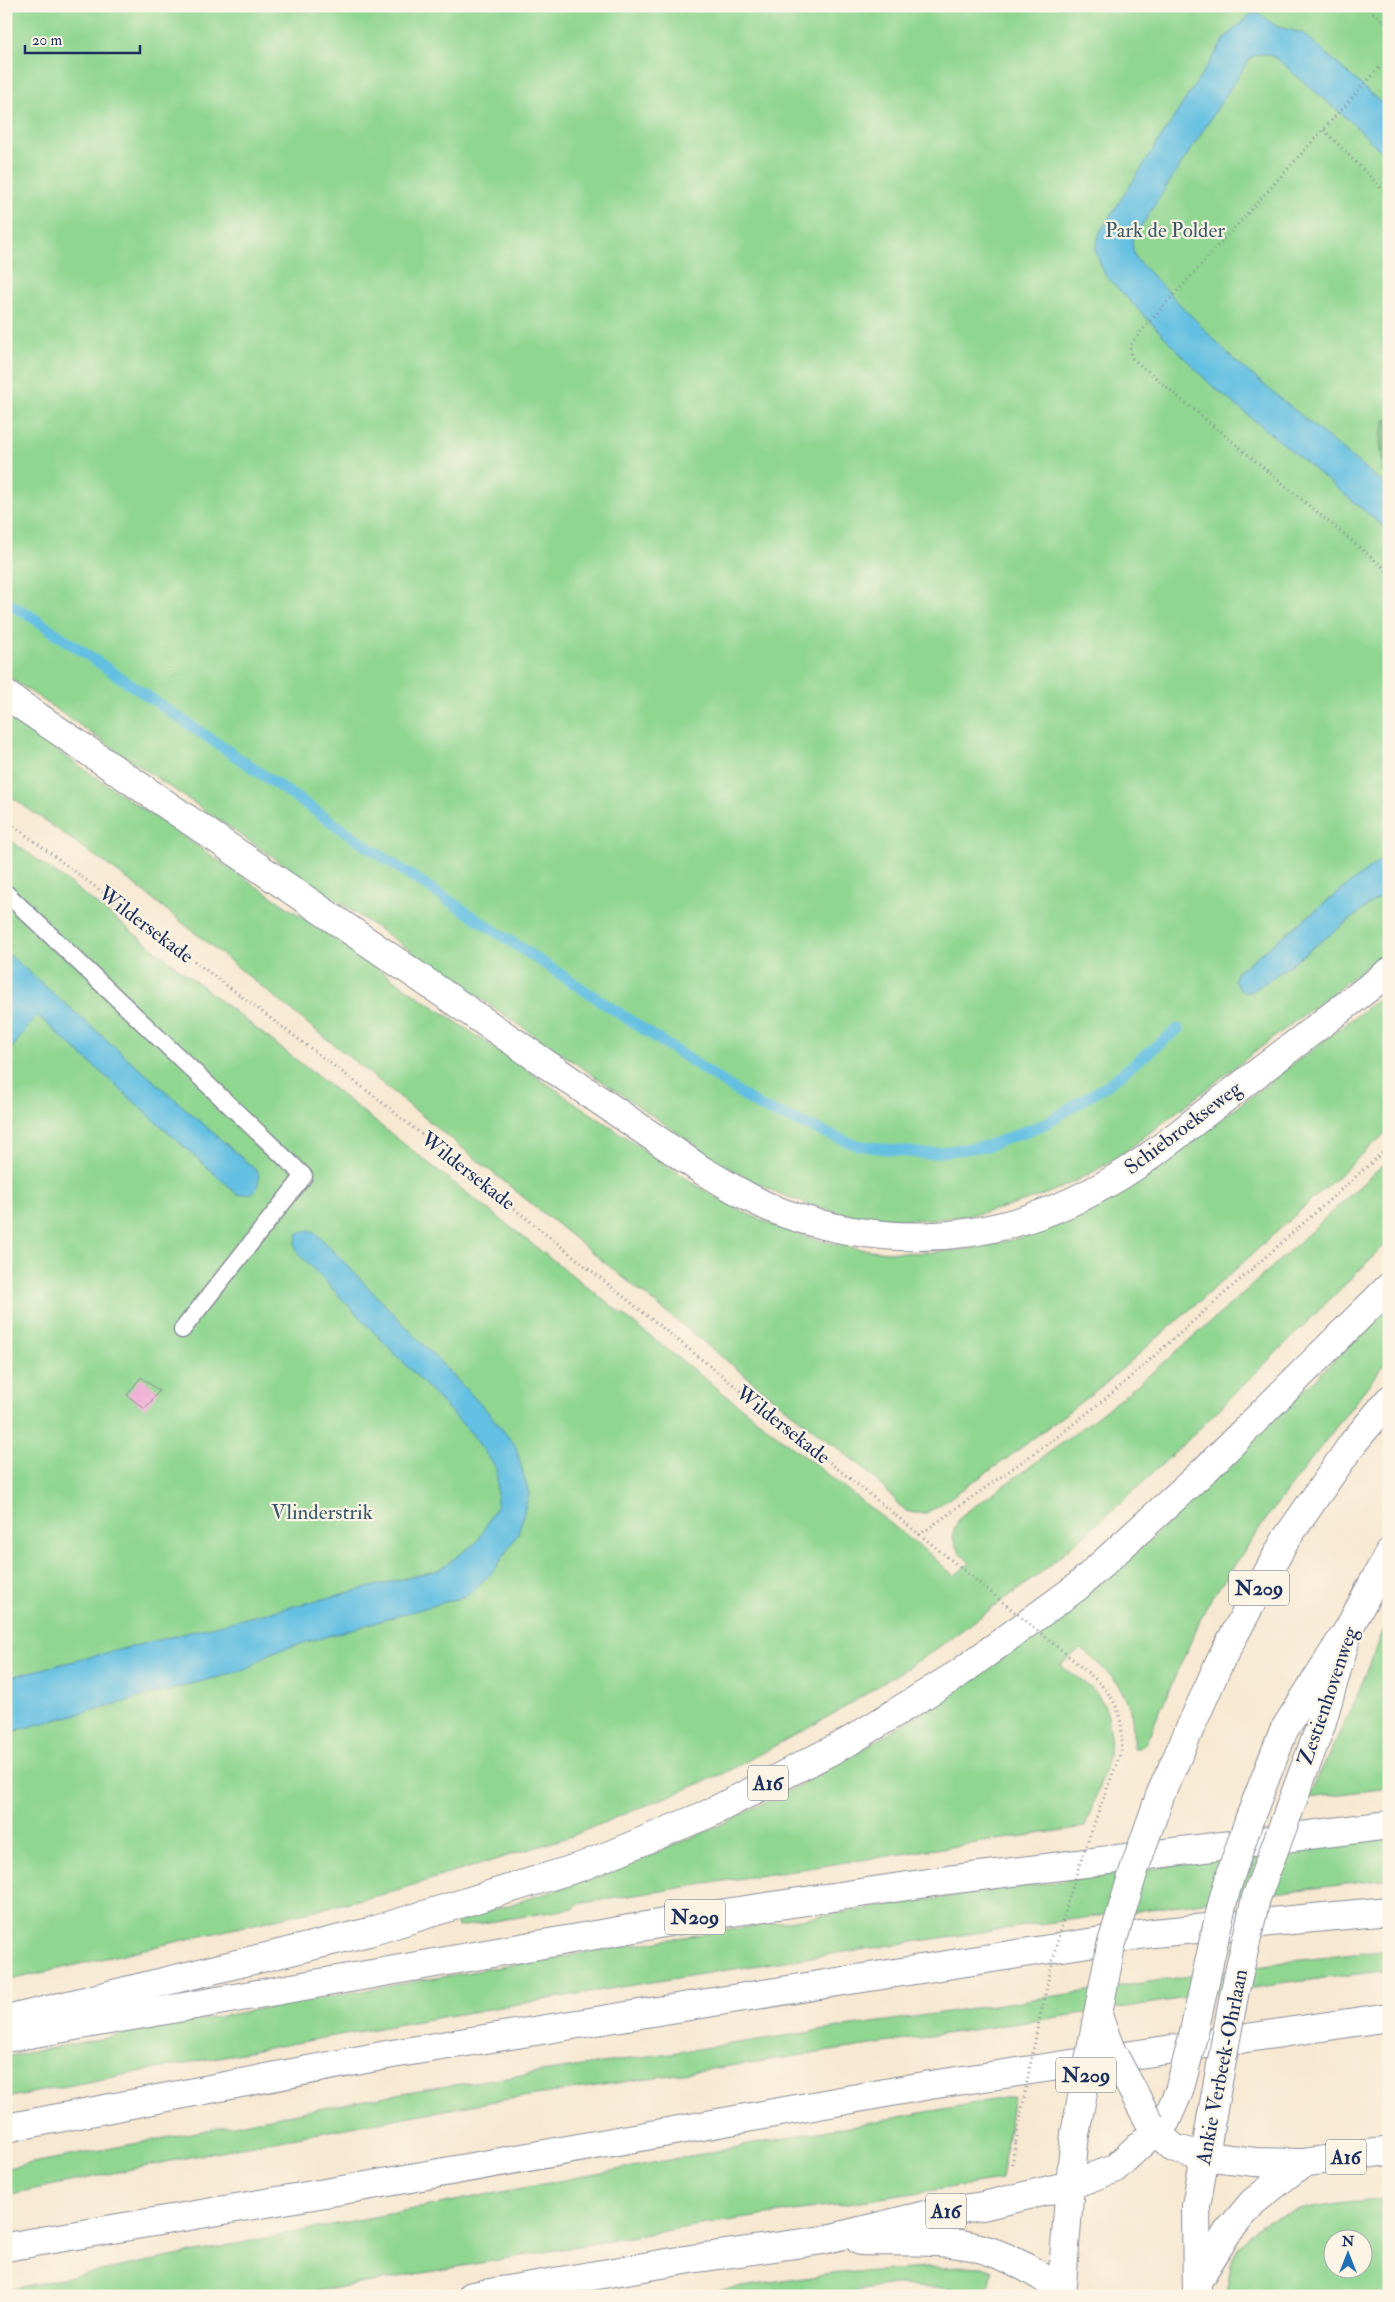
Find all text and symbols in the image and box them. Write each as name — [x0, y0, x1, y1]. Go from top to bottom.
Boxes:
scale bar — [25, 22, 140, 54]
text: 20 m — [32, 31, 62, 50]
park label: Park de Polder — [1105, 217, 1225, 244]
street label: Wildersekade — [92, 880, 199, 970]
street label: Schiebroekseweg — [1119, 1075, 1248, 1181]
street label: Wildersekade — [414, 1125, 521, 1216]
street label: Wildersekade — [729, 1379, 836, 1470]
park label: Vlinderstrik — [271, 1499, 373, 1526]
road number: N209 — [1229, 1570, 1289, 1606]
street label: Zestienhovenweg — [1292, 1623, 1365, 1769]
road number: A16 — [748, 1766, 788, 1800]
road number: N209 — [665, 1900, 725, 1934]
street label: Ankie Verbeek-Ohrlaan — [1190, 1967, 1254, 2168]
road number: N209 — [1056, 2058, 1116, 2092]
road number: A16 — [1326, 2140, 1366, 2174]
road number: A16 — [926, 2194, 966, 2228]
north arrow — [1322, 2230, 1372, 2280]
text: N — [1341, 2233, 1355, 2250]

